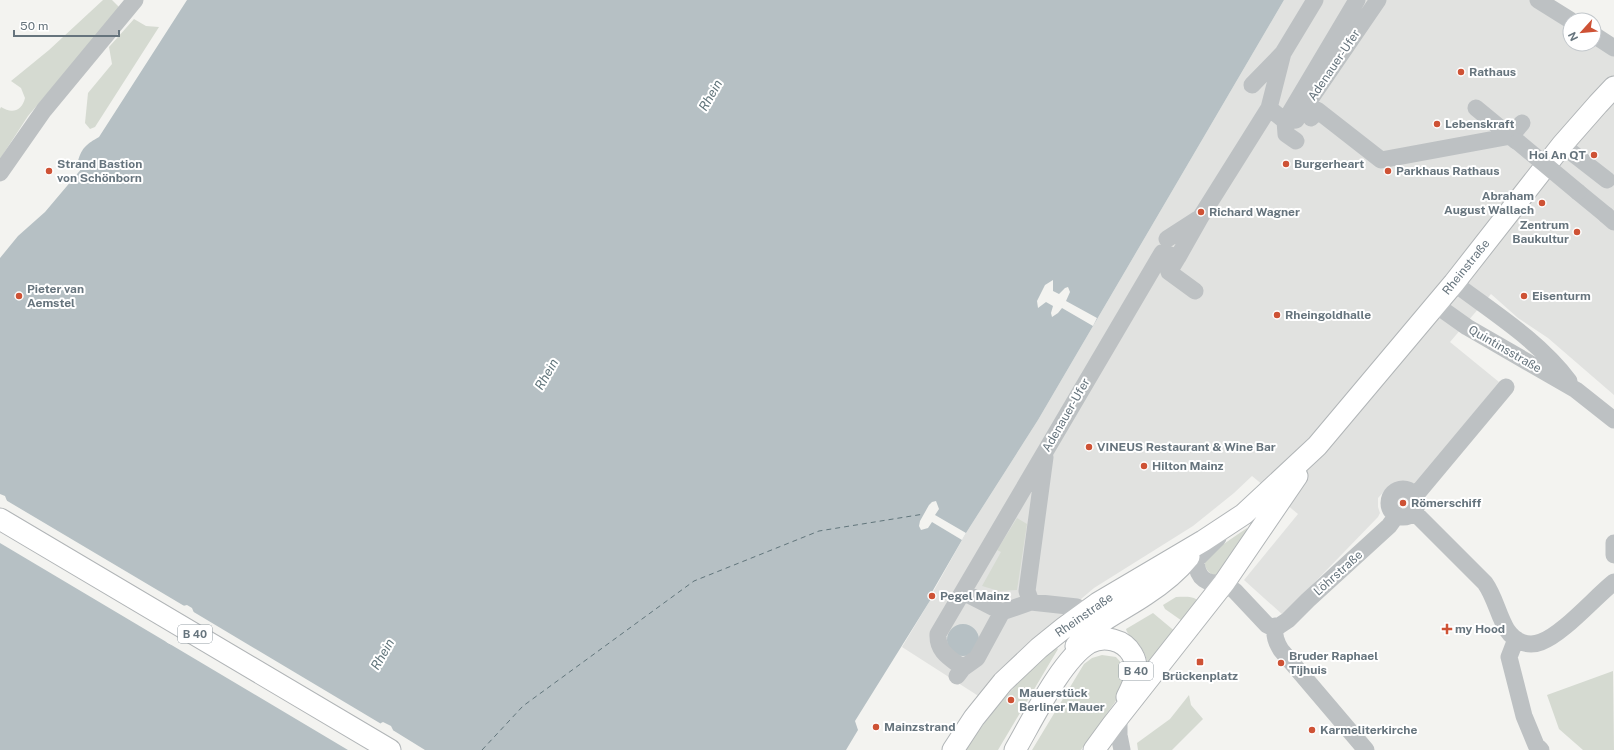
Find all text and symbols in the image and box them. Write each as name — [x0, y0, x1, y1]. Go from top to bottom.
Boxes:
scale bar — [14, 12, 119, 38]
north arrow — [1562, 12, 1602, 52]
text: 50 m — [20, 19, 48, 33]
street label: Adenauer-Ufer — [1305, 27, 1363, 103]
text: N — [1566, 30, 1580, 43]
place label: Rathaus — [1469, 65, 1516, 79]
marker: Rathaus — [1456, 67, 1466, 77]
water label: Rhein — [696, 77, 725, 113]
place label: Lebenskraft — [1445, 117, 1514, 131]
marker: Lebenskraft — [1432, 119, 1442, 129]
place label: Hoi An QT — [1529, 148, 1587, 162]
marker: Hoi An QT — [1589, 150, 1599, 160]
place label: Strand Bastion von Schönborn — [57, 157, 142, 185]
place label: Burgerheart — [1294, 157, 1364, 171]
marker: Burgerheart — [1281, 159, 1291, 169]
place label: Parkhaus Rathaus — [1396, 164, 1499, 178]
marker: Strand Bastion von Schönborn — [44, 166, 54, 176]
marker: Parkhaus Rathaus — [1383, 166, 1393, 176]
place label: Abraham August Wallach — [1444, 189, 1534, 217]
marker: Abraham August Wallach — [1537, 198, 1547, 208]
place label: Richard Wagner — [1209, 205, 1300, 219]
marker: Richard Wagner — [1196, 207, 1206, 217]
place label: Zentrum Baukultur — [1512, 218, 1569, 246]
marker: Zentrum Baukultur — [1572, 227, 1582, 237]
street label: Rheinstraße — [1439, 236, 1493, 298]
place label: Pieter van Aemstel — [27, 282, 84, 310]
place label: Eisenturm — [1532, 289, 1591, 303]
marker: Pieter van Aemstel — [14, 291, 24, 301]
marker: Eisenturm — [1519, 291, 1529, 301]
place label: Rheingoldhalle — [1285, 308, 1371, 322]
marker: Rheingoldhalle — [1272, 310, 1282, 320]
street label: Quintinsstraße — [1466, 322, 1544, 376]
water label: Rhein — [532, 356, 561, 392]
street label: Adenauer-Ufer — [1039, 375, 1093, 454]
place label: VINEUS Restaurant & Wine Bar — [1097, 440, 1276, 454]
marker: VINEUS Restaurant & Wine Bar — [1084, 442, 1094, 452]
place label: Hilton Mainz — [1152, 459, 1224, 473]
marker: Hilton Mainz — [1139, 461, 1149, 471]
place label: Römerschiff — [1411, 496, 1481, 510]
marker: Römerschiff — [1398, 498, 1408, 508]
street label: Löhrstraße — [1311, 547, 1365, 598]
place label: Pegel Mainz — [940, 589, 1010, 603]
street label: Rheinstraße — [1052, 590, 1116, 640]
marker: Pegel Mainz — [927, 591, 937, 601]
place label: my Hood — [1455, 622, 1505, 636]
marker: my Hood — [1442, 624, 1452, 634]
road number: B 40 — [178, 625, 212, 643]
water label: Rhein — [368, 636, 397, 672]
place label: Bruder Raphael Tijhuis — [1289, 649, 1378, 677]
marker: Brückenplatz — [1195, 657, 1205, 667]
marker: Bruder Raphael Tijhuis — [1276, 658, 1286, 668]
road number: B 40 — [1119, 662, 1153, 680]
place label: Brückenplatz — [1162, 669, 1238, 683]
place label: Mauerstück Berliner Mauer — [1019, 686, 1105, 714]
marker: Mauerstück Berliner Mauer — [1006, 695, 1016, 705]
place label: Mainzstrand — [884, 720, 955, 734]
marker: Mainzstrand — [871, 722, 881, 732]
place label: Karmeliterkirche — [1320, 723, 1417, 737]
marker: Karmeliterkirche — [1307, 725, 1317, 735]

